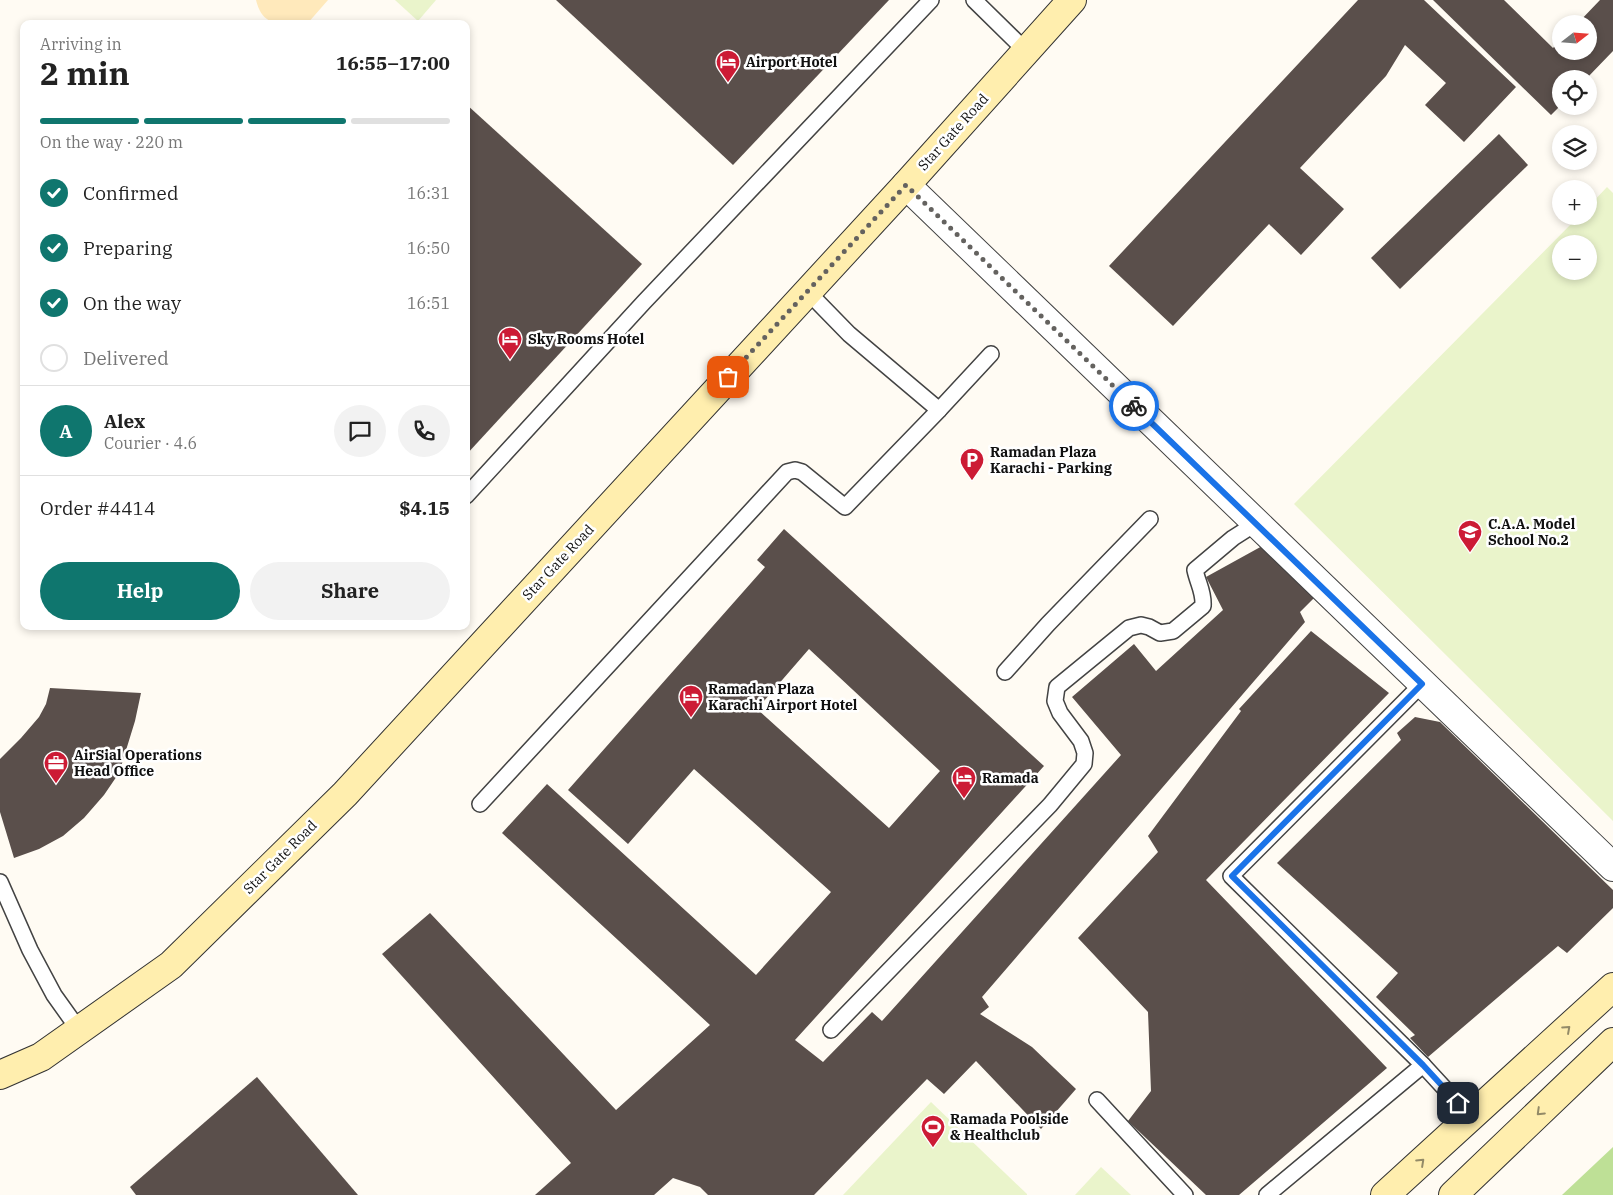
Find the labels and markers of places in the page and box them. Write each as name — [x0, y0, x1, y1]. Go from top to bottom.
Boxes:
hotel icon: Airport Hotel — [715, 49, 741, 83]
place label: Airport Hotel — [746, 53, 838, 71]
hotel icon: Sky Rooms Hotel — [497, 326, 523, 360]
place label: Sky Rooms Hotel — [528, 330, 645, 348]
pin — [707, 356, 749, 398]
place label: Ramadan Plaza Karachi - Parking — [990, 443, 1113, 477]
parking icon: Ramadan Plaza Karachi - Parking — [959, 447, 985, 481]
place label: C.A.A. Model School No.2 — [1488, 515, 1576, 549]
school or university icon: C.A.A. Model School No.2 — [1457, 519, 1483, 553]
place label: Ramadan Plaza Karachi Airport Hotel — [708, 680, 858, 714]
hotel icon: Ramadan Plaza Karachi Airport Hotel — [678, 684, 704, 718]
place label: AirSial Operations Head Office — [74, 746, 202, 780]
office icon: AirSial Operations Head Office — [43, 750, 69, 784]
hotel icon: Ramada — [951, 765, 977, 799]
place label: Ramada — [982, 769, 1039, 787]
pin — [1437, 1082, 1479, 1124]
place label: Ramada Poolside & Healthclub — [950, 1110, 1069, 1144]
sports icon: Ramada Poolside & Healthclub — [920, 1114, 946, 1148]

